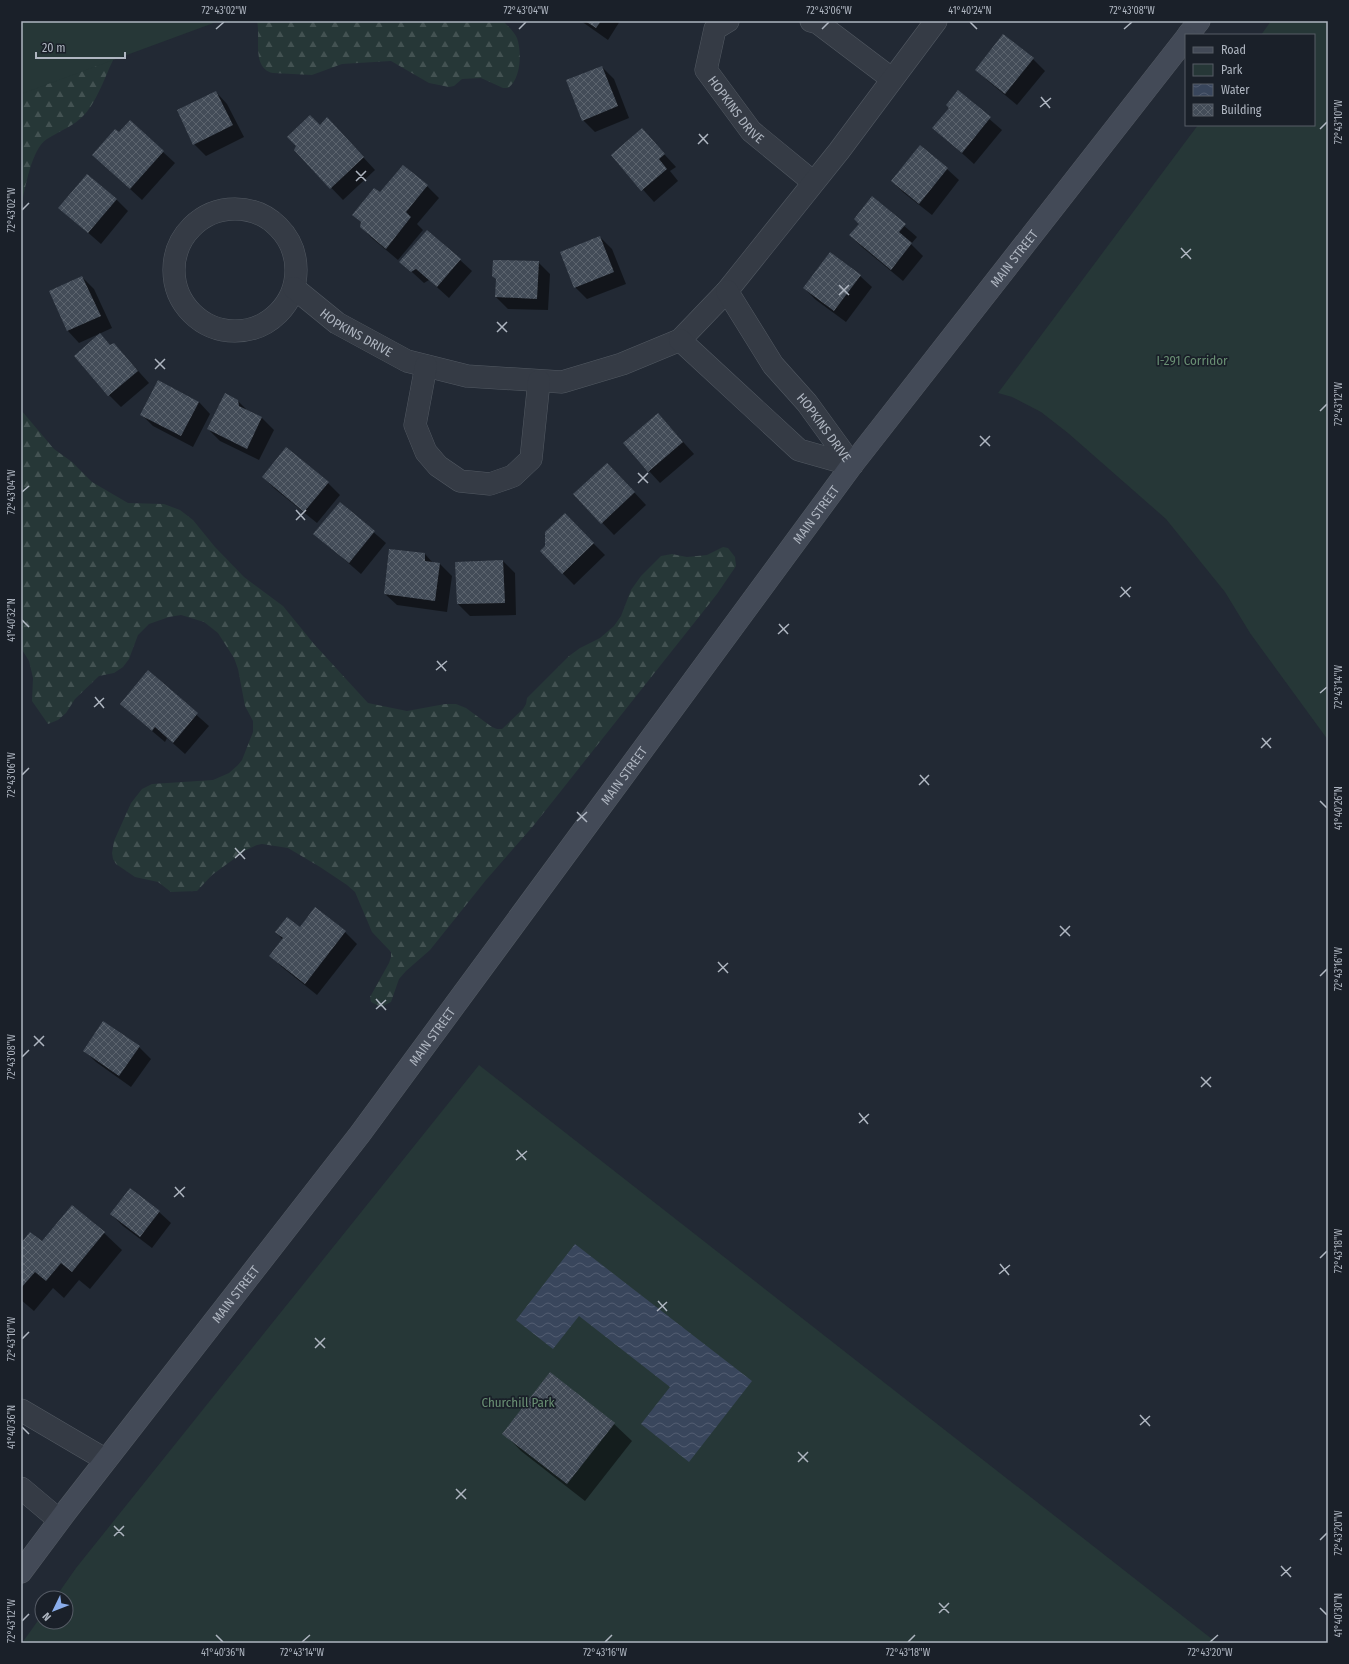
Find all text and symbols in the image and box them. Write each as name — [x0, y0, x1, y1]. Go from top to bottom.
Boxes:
text: 72°43'02"W — [202, 5, 247, 17]
text: 72°43'04"W — [504, 5, 549, 17]
text: 72°43'06"W — [806, 5, 852, 17]
text: 41°40'24"N — [948, 5, 992, 17]
text: 72°43'08"W — [1109, 5, 1155, 17]
scale bar — [36, 34, 125, 60]
legend — [1185, 34, 1315, 126]
text: 20 m — [42, 41, 66, 55]
text: Road — [1221, 43, 1246, 57]
text: Park — [1221, 63, 1243, 77]
street label: HOPKINS DRIVE — [705, 73, 767, 146]
text: Water — [1221, 83, 1250, 97]
text: 72°43'10"W — [1333, 99, 1345, 144]
text: Building — [1221, 103, 1262, 117]
text: 72°43'02"W — [6, 187, 18, 232]
street label: MAIN STREET — [987, 227, 1041, 290]
street label: HOPKINS DRIVE — [317, 305, 395, 359]
park label: I-291 Corridor — [1156, 353, 1228, 368]
text: 72°43'12"W — [1333, 382, 1345, 426]
street label: HOPKINS DRIVE — [794, 390, 855, 465]
text: 72°43'04"W — [6, 469, 18, 515]
street label: MAIN STREET — [789, 483, 842, 546]
text: 41°40'32"N — [6, 598, 18, 642]
text: 72°43'14"W — [1333, 665, 1345, 709]
street label: MAIN STREET — [598, 744, 650, 807]
text: 72°43'06"W — [6, 752, 18, 798]
text: 41°40'26"N — [1333, 786, 1345, 830]
text: 72°43'16"W — [1333, 946, 1345, 991]
street label: MAIN STREET — [406, 1005, 458, 1068]
text: 72°43'08"W — [6, 1034, 18, 1080]
text: 72°43'18"W — [1333, 1228, 1345, 1273]
street label: MAIN STREET — [209, 1263, 262, 1326]
text: 72°43'10"W — [6, 1316, 18, 1361]
park label: Churchill Park — [482, 1395, 555, 1410]
text: 41°40'36"N — [6, 1405, 18, 1449]
text: 72°43'20"W — [1333, 1510, 1345, 1556]
north arrow — [34, 1590, 74, 1630]
text: 41°40'30"N — [1333, 1593, 1345, 1637]
text: 72°43'12"W — [6, 1599, 18, 1643]
text: N — [40, 1610, 54, 1623]
text: 41°40'36"N — [201, 1647, 245, 1659]
text: 72°43'14"W — [280, 1647, 324, 1659]
text: 72°43'16"W — [583, 1647, 628, 1659]
text: 72°43'18"W — [886, 1647, 931, 1659]
text: 72°43'20"W — [1187, 1647, 1233, 1659]

